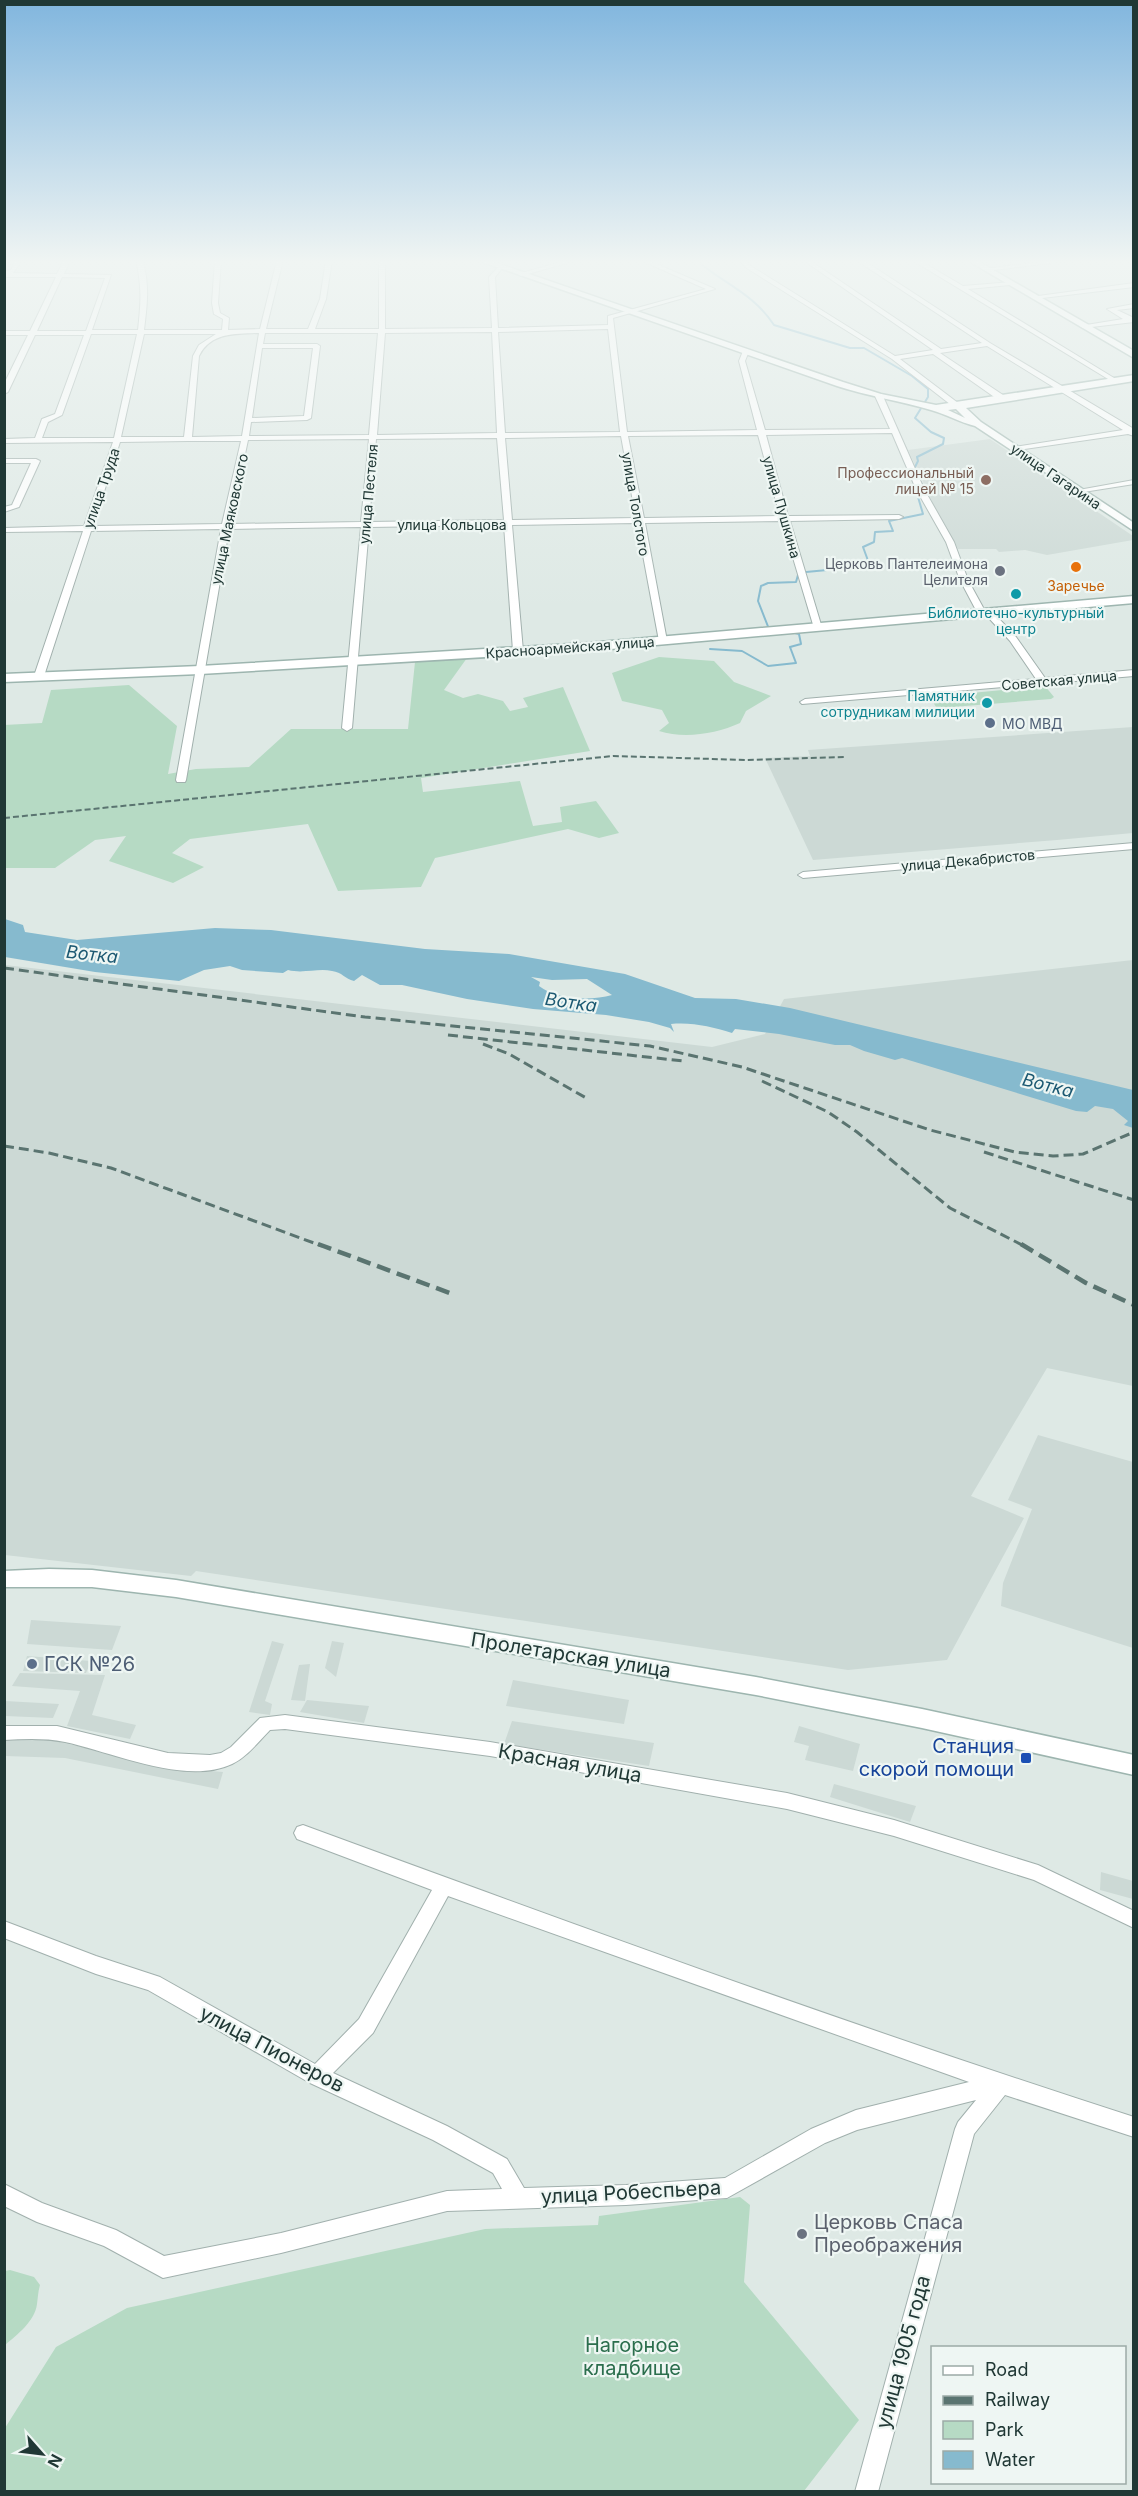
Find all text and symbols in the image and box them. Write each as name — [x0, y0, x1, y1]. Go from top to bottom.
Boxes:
street label: улица Гагарина — [1007, 439, 1105, 513]
street label: улица Пестеля — [355, 443, 381, 545]
street label: улица Труда — [79, 445, 123, 531]
street label: улица Толстого — [619, 451, 653, 557]
street label: улица Маяковского — [207, 452, 251, 586]
street label: улица Пушкина — [759, 454, 805, 560]
place label: Профессиональный лицей № 15 — [837, 464, 974, 497]
marker: Профессиональный лицей № 15 — [979, 473, 993, 487]
street label: улица Кольцова — [397, 516, 507, 533]
place label: Церковь Пантелеимона Целителя — [825, 555, 988, 588]
marker: Заречье — [1069, 560, 1083, 574]
marker: Церковь Пантелеимона Целителя — [993, 564, 1007, 578]
place label: Заречье — [1047, 577, 1105, 594]
marker: Библиотечно-культурный центр — [1009, 587, 1023, 601]
place label: Библиотечно-культурный центр — [928, 604, 1104, 637]
street label: Красноармейская улица — [485, 633, 655, 661]
street label: Советская улица — [1001, 666, 1117, 694]
place label: Памятник сотрудникам милиции — [821, 687, 975, 720]
marker: Памятник сотрудникам милиции — [980, 696, 994, 710]
place label: МО МВД — [1002, 715, 1063, 732]
marker: МО МВД — [983, 716, 997, 730]
street label: улица Декабристов — [900, 846, 1036, 874]
water label: Вотка — [65, 941, 119, 967]
water label: Вотка — [544, 988, 598, 1016]
water label: Вотка — [1020, 1069, 1076, 1101]
street label: Пролетарская улица — [469, 1627, 673, 1683]
place label: ГСК №26 — [44, 1652, 135, 1676]
marker: ГСК №26 — [25, 1657, 39, 1671]
place label: Станция скорой помощи — [859, 1734, 1014, 1781]
street label: Красная улица — [496, 1739, 644, 1787]
marker: Станция скорой помощи — [1019, 1751, 1033, 1765]
street label: улица Пионеров — [196, 2001, 348, 2097]
street label: улица Робеспьера — [540, 2175, 722, 2209]
place label: Церковь Спаса Преображения — [814, 2210, 963, 2257]
marker: Церковь Спаса Преображения — [795, 2227, 809, 2241]
street label: улица 1905 года — [871, 2273, 935, 2431]
park label: Нагорное кладбище — [583, 2333, 681, 2380]
legend — [931, 2346, 1126, 2484]
text: Road — [985, 2359, 1028, 2380]
text: Railway — [985, 2389, 1050, 2410]
text: Park — [985, 2419, 1024, 2440]
north arrow — [12, 2424, 72, 2484]
text: Water — [985, 2449, 1035, 2470]
text: N — [44, 2451, 67, 2471]

